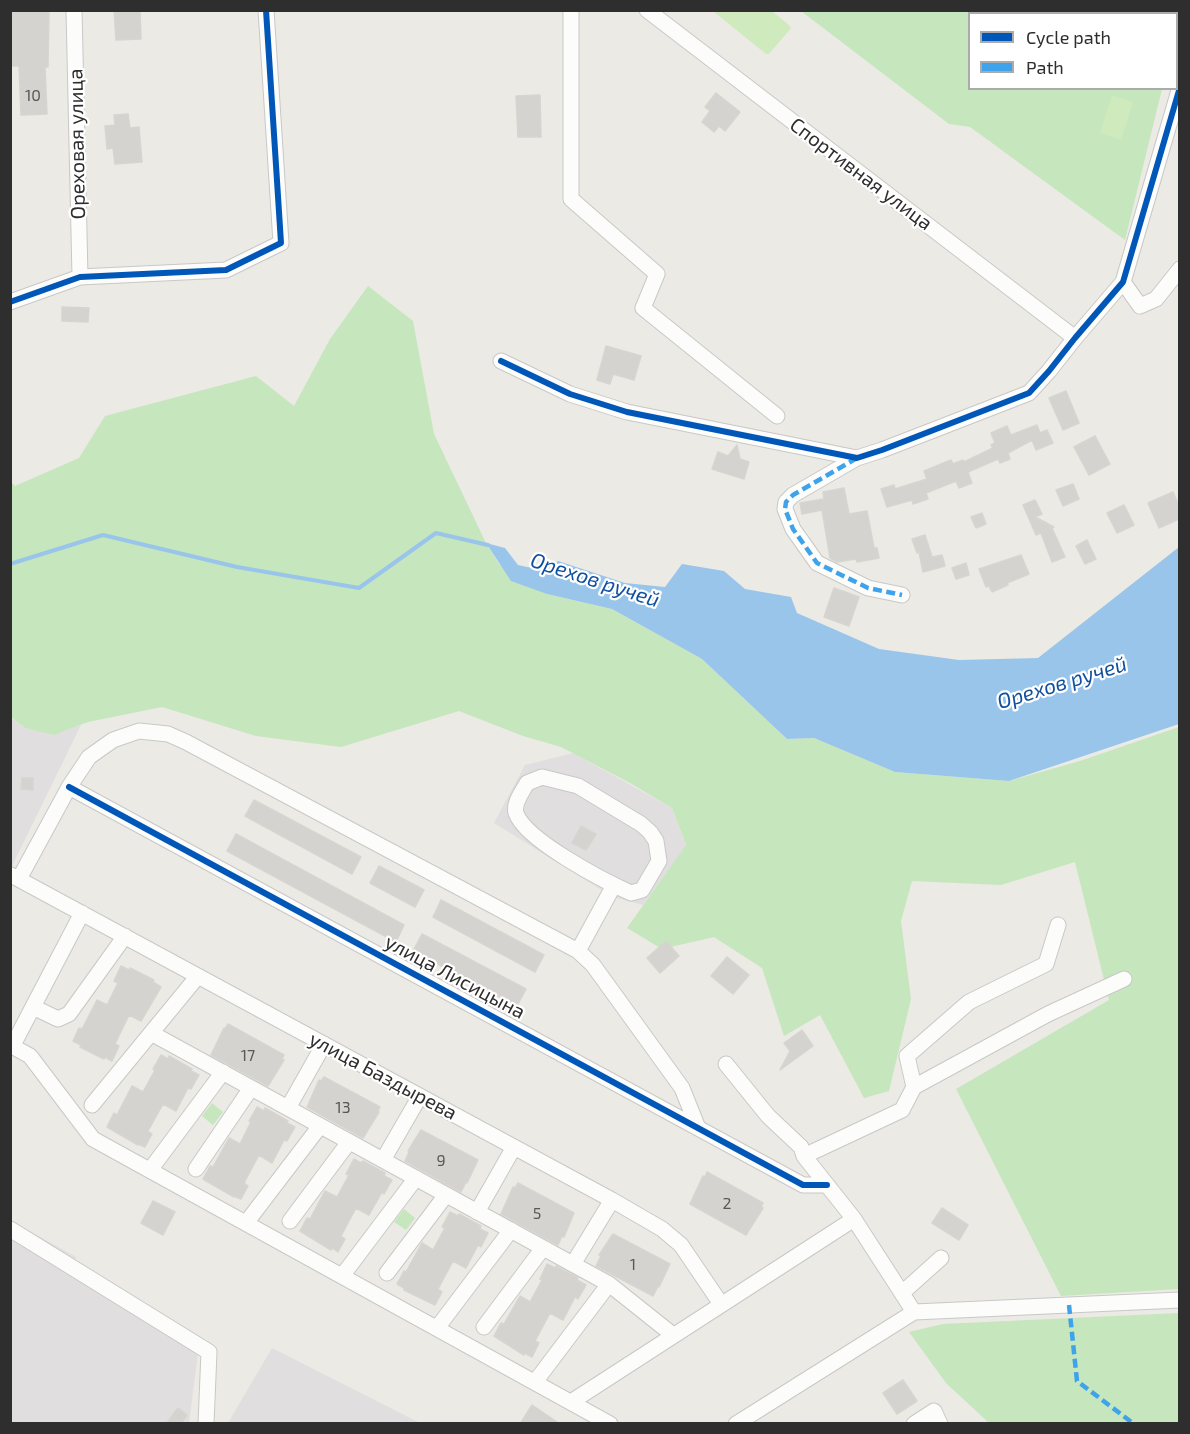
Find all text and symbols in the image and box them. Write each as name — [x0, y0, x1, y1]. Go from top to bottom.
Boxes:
legend — [968, 12, 1178, 90]
text: Cycle path — [1026, 26, 1111, 48]
text: Path — [1026, 56, 1064, 78]
street label: Ореховая улица — [64, 68, 90, 220]
house number: 10 — [25, 86, 41, 106]
street label: Спортивная улица — [785, 113, 937, 235]
water label: Орехов ручей — [527, 547, 663, 613]
water label: Орехов ручей — [994, 651, 1130, 715]
street label: улица Лисицына — [381, 930, 529, 1024]
street label: улица Баздырева — [305, 1027, 461, 1125]
house number: 17 — [241, 1046, 255, 1066]
house number: 13 — [335, 1098, 351, 1118]
house number: 9 — [436, 1151, 446, 1171]
house number: 2 — [723, 1194, 731, 1214]
house number: 5 — [533, 1204, 541, 1224]
house number: 1 — [630, 1255, 636, 1275]

